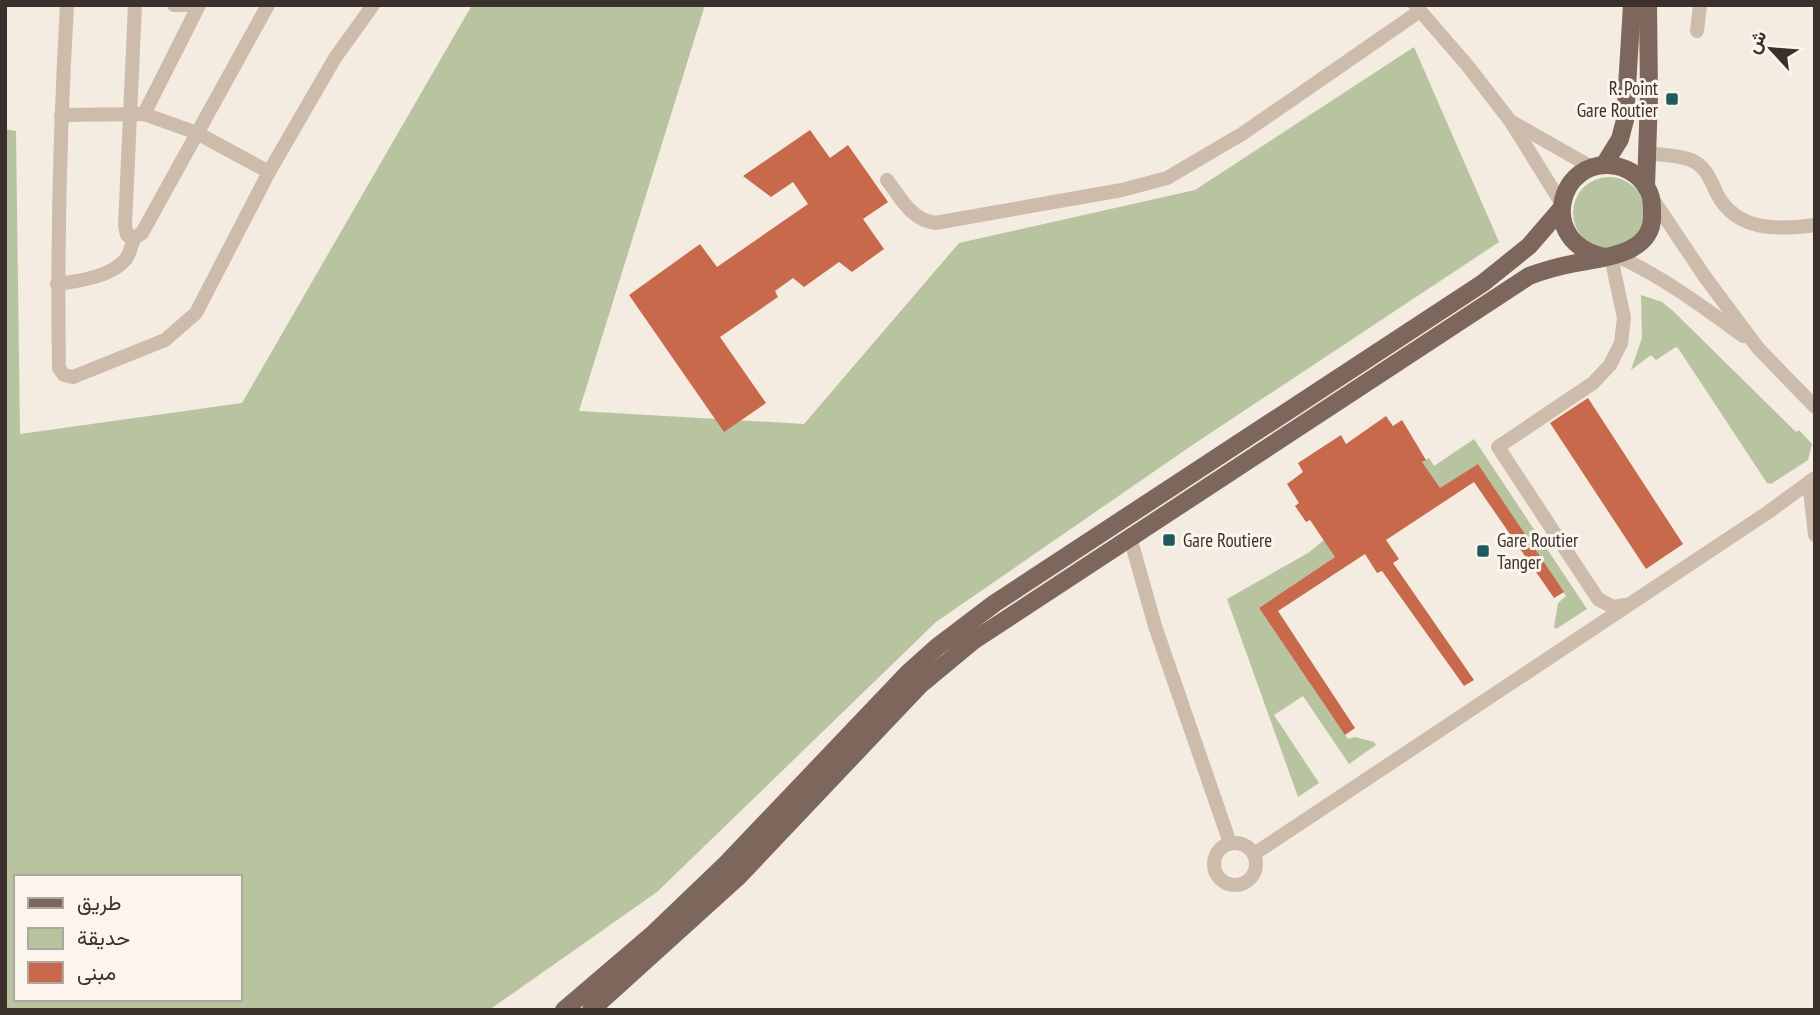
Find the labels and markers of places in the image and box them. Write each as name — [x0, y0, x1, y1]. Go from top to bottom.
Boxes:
place label: R. Point Gare Routier — [1577, 76, 1659, 122]
marker: R. Point Gare Routier — [1664, 91, 1680, 107]
place label: Gare Routiere — [1183, 528, 1272, 552]
place label: Gare Routier Tanger — [1497, 528, 1579, 574]
marker: Gare Routiere — [1161, 532, 1177, 548]
marker: Gare Routier Tanger — [1475, 543, 1491, 559]

